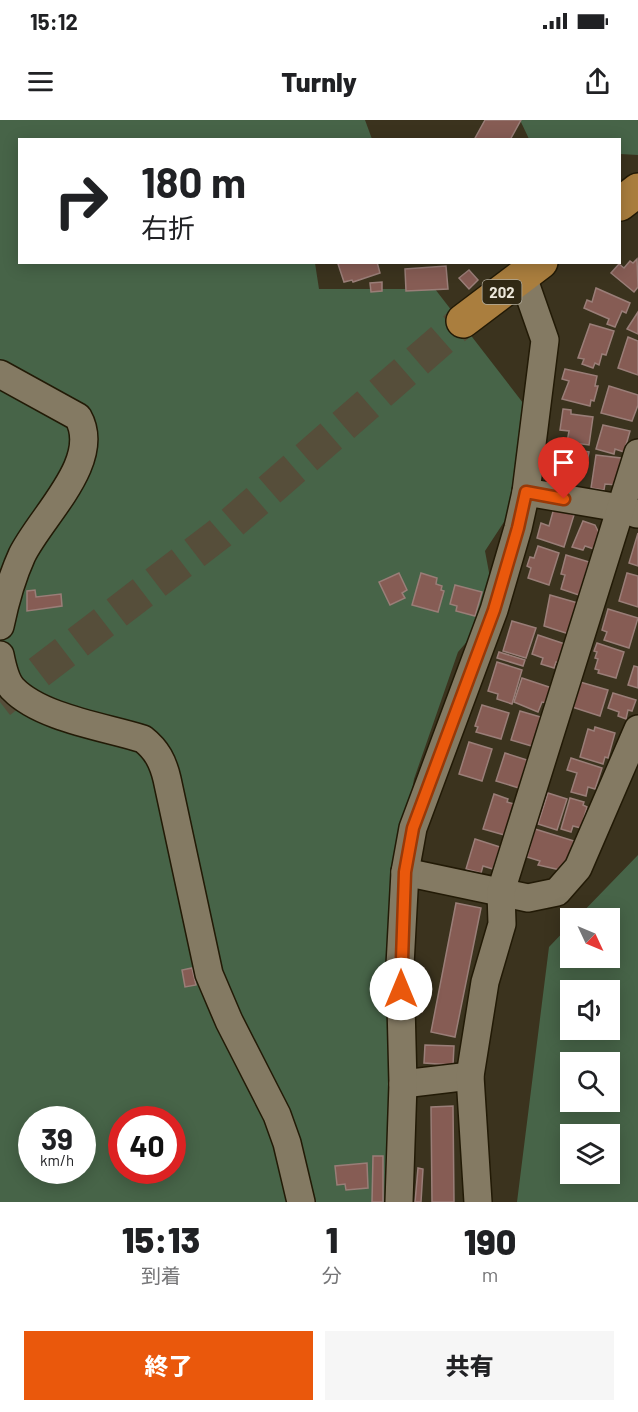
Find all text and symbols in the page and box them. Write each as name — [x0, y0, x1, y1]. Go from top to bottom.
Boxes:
text: 15:12 — [30, 8, 78, 34]
icon: menu — [24, 65, 57, 98]
text: Turnly — [281, 65, 357, 97]
icon: share — [581, 65, 614, 98]
text: 180 m — [141, 156, 246, 206]
icon: right — [42, 162, 120, 240]
text: 右折 — [141, 211, 195, 243]
road number: 202 — [482, 280, 522, 304]
pin — [538, 437, 589, 499]
icon: arrive — [547, 446, 580, 479]
north arrow — [560, 908, 620, 968]
map controls — [560, 908, 620, 1184]
position arrow — [369, 957, 433, 1021]
button: sound — [560, 980, 620, 1040]
button: search — [560, 1052, 620, 1112]
speed limit sign: 40 — [108, 1106, 186, 1184]
text: 39 — [41, 1120, 73, 1156]
button: layers — [560, 1124, 620, 1184]
text: km/h — [40, 1151, 74, 1169]
text: 15:13 — [122, 1217, 200, 1260]
text: 1 — [326, 1217, 338, 1260]
text: 190 — [464, 1219, 516, 1262]
text: m — [482, 1262, 498, 1286]
text: 到着 — [141, 1263, 181, 1287]
text: 分 — [322, 1263, 342, 1287]
button: 終了 — [24, 1331, 313, 1400]
button: 共有 — [325, 1331, 614, 1400]

